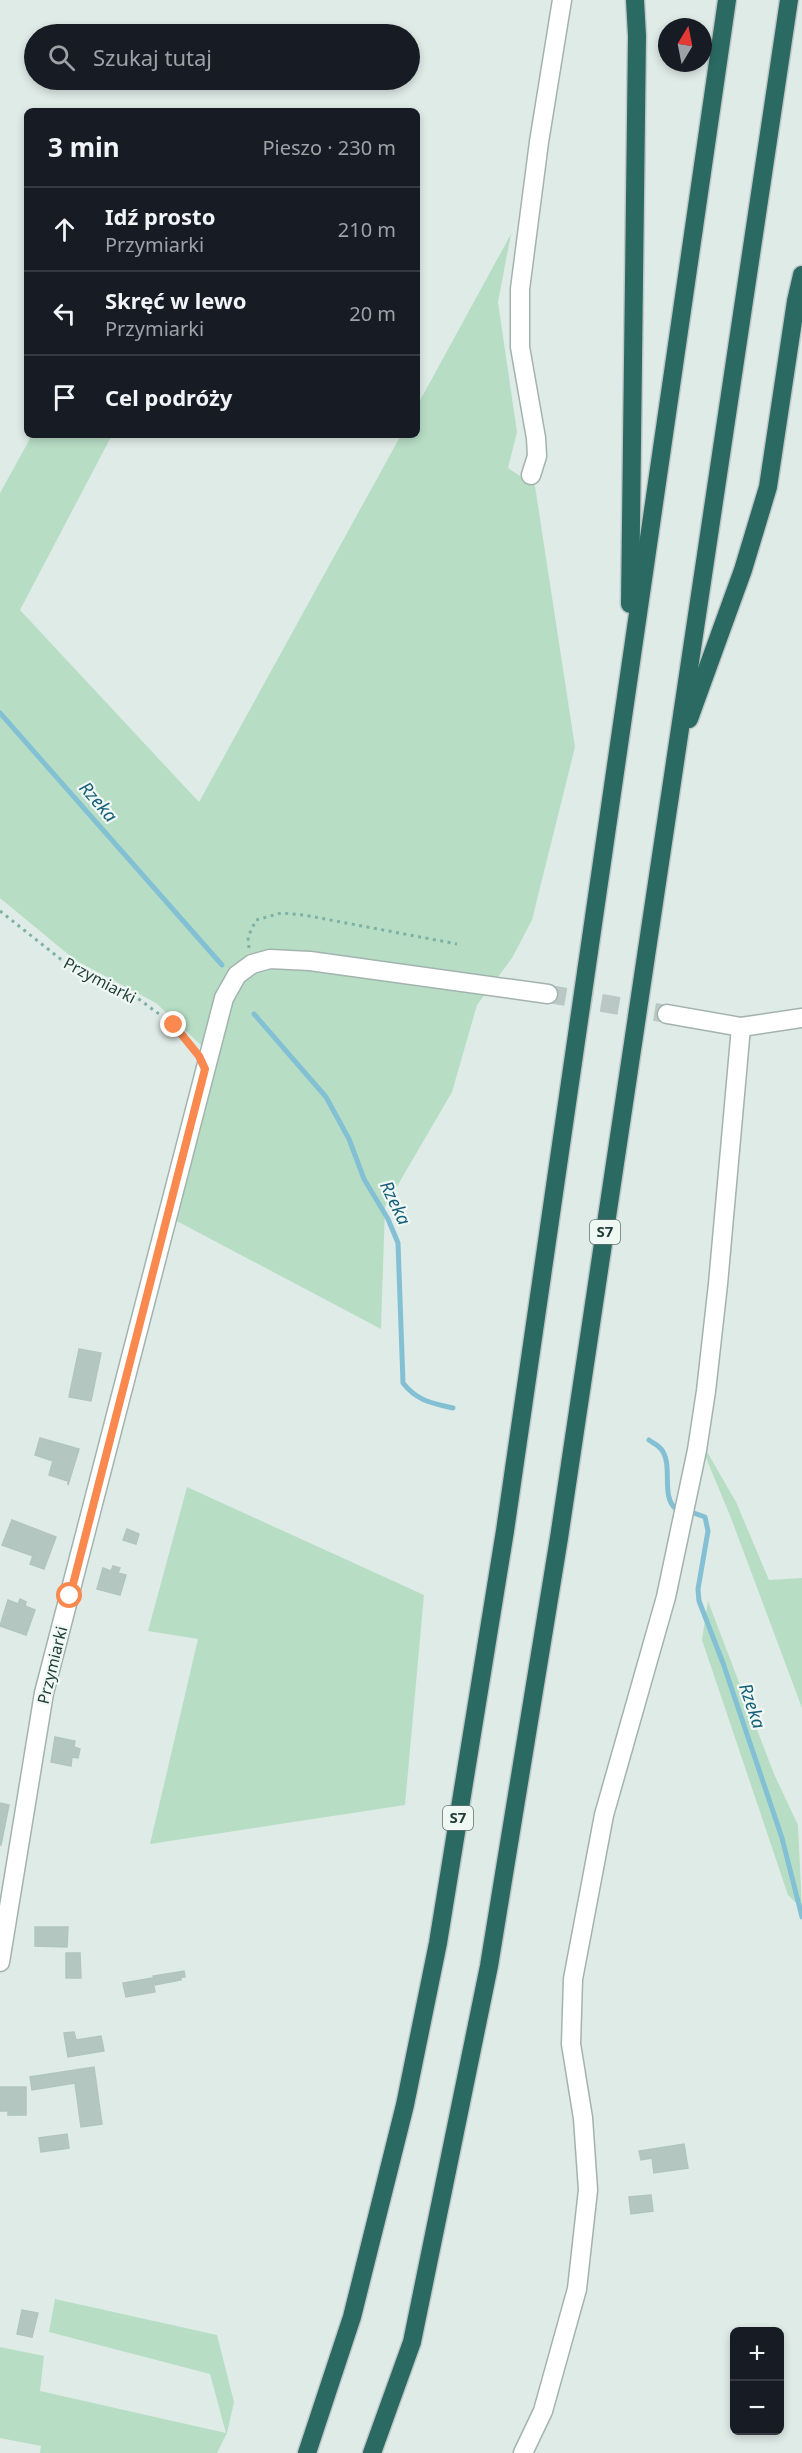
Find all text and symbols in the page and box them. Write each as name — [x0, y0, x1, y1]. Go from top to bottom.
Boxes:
north arrow — [658, 18, 712, 72]
search box — [24, 24, 420, 90]
icon: search — [45, 41, 78, 74]
text: Szukaj tutaj — [93, 42, 212, 72]
text: 3 min — [48, 129, 120, 165]
text: Pieszo · 230 m — [262, 134, 396, 161]
text: Idź prosto — [105, 201, 215, 231]
icon: ahead — [48, 213, 81, 246]
text: 210 m — [338, 216, 396, 243]
text: Przymiarki — [105, 231, 204, 258]
text: Skręć w lewo — [105, 285, 247, 315]
icon: left — [48, 297, 81, 330]
text: 20 m — [349, 300, 396, 327]
text: Przymiarki — [105, 315, 204, 342]
icon: arrive — [48, 381, 81, 414]
text: Cel podróży — [105, 382, 232, 412]
water label: Rzeka — [74, 776, 123, 827]
street label: Przymiarki — [60, 952, 140, 1008]
route end — [160, 1011, 186, 1037]
water label: Rzeka — [375, 1176, 417, 1229]
road number: S7 — [590, 1220, 620, 1244]
route start — [56, 1582, 82, 1608]
street label: Przymiarki — [32, 1624, 72, 1706]
water label: Rzeka — [734, 1680, 772, 1732]
road number: S7 — [443, 1806, 473, 1830]
map controls — [730, 2327, 784, 2435]
button: + — [730, 2327, 784, 2381]
button: − — [730, 2381, 784, 2435]

